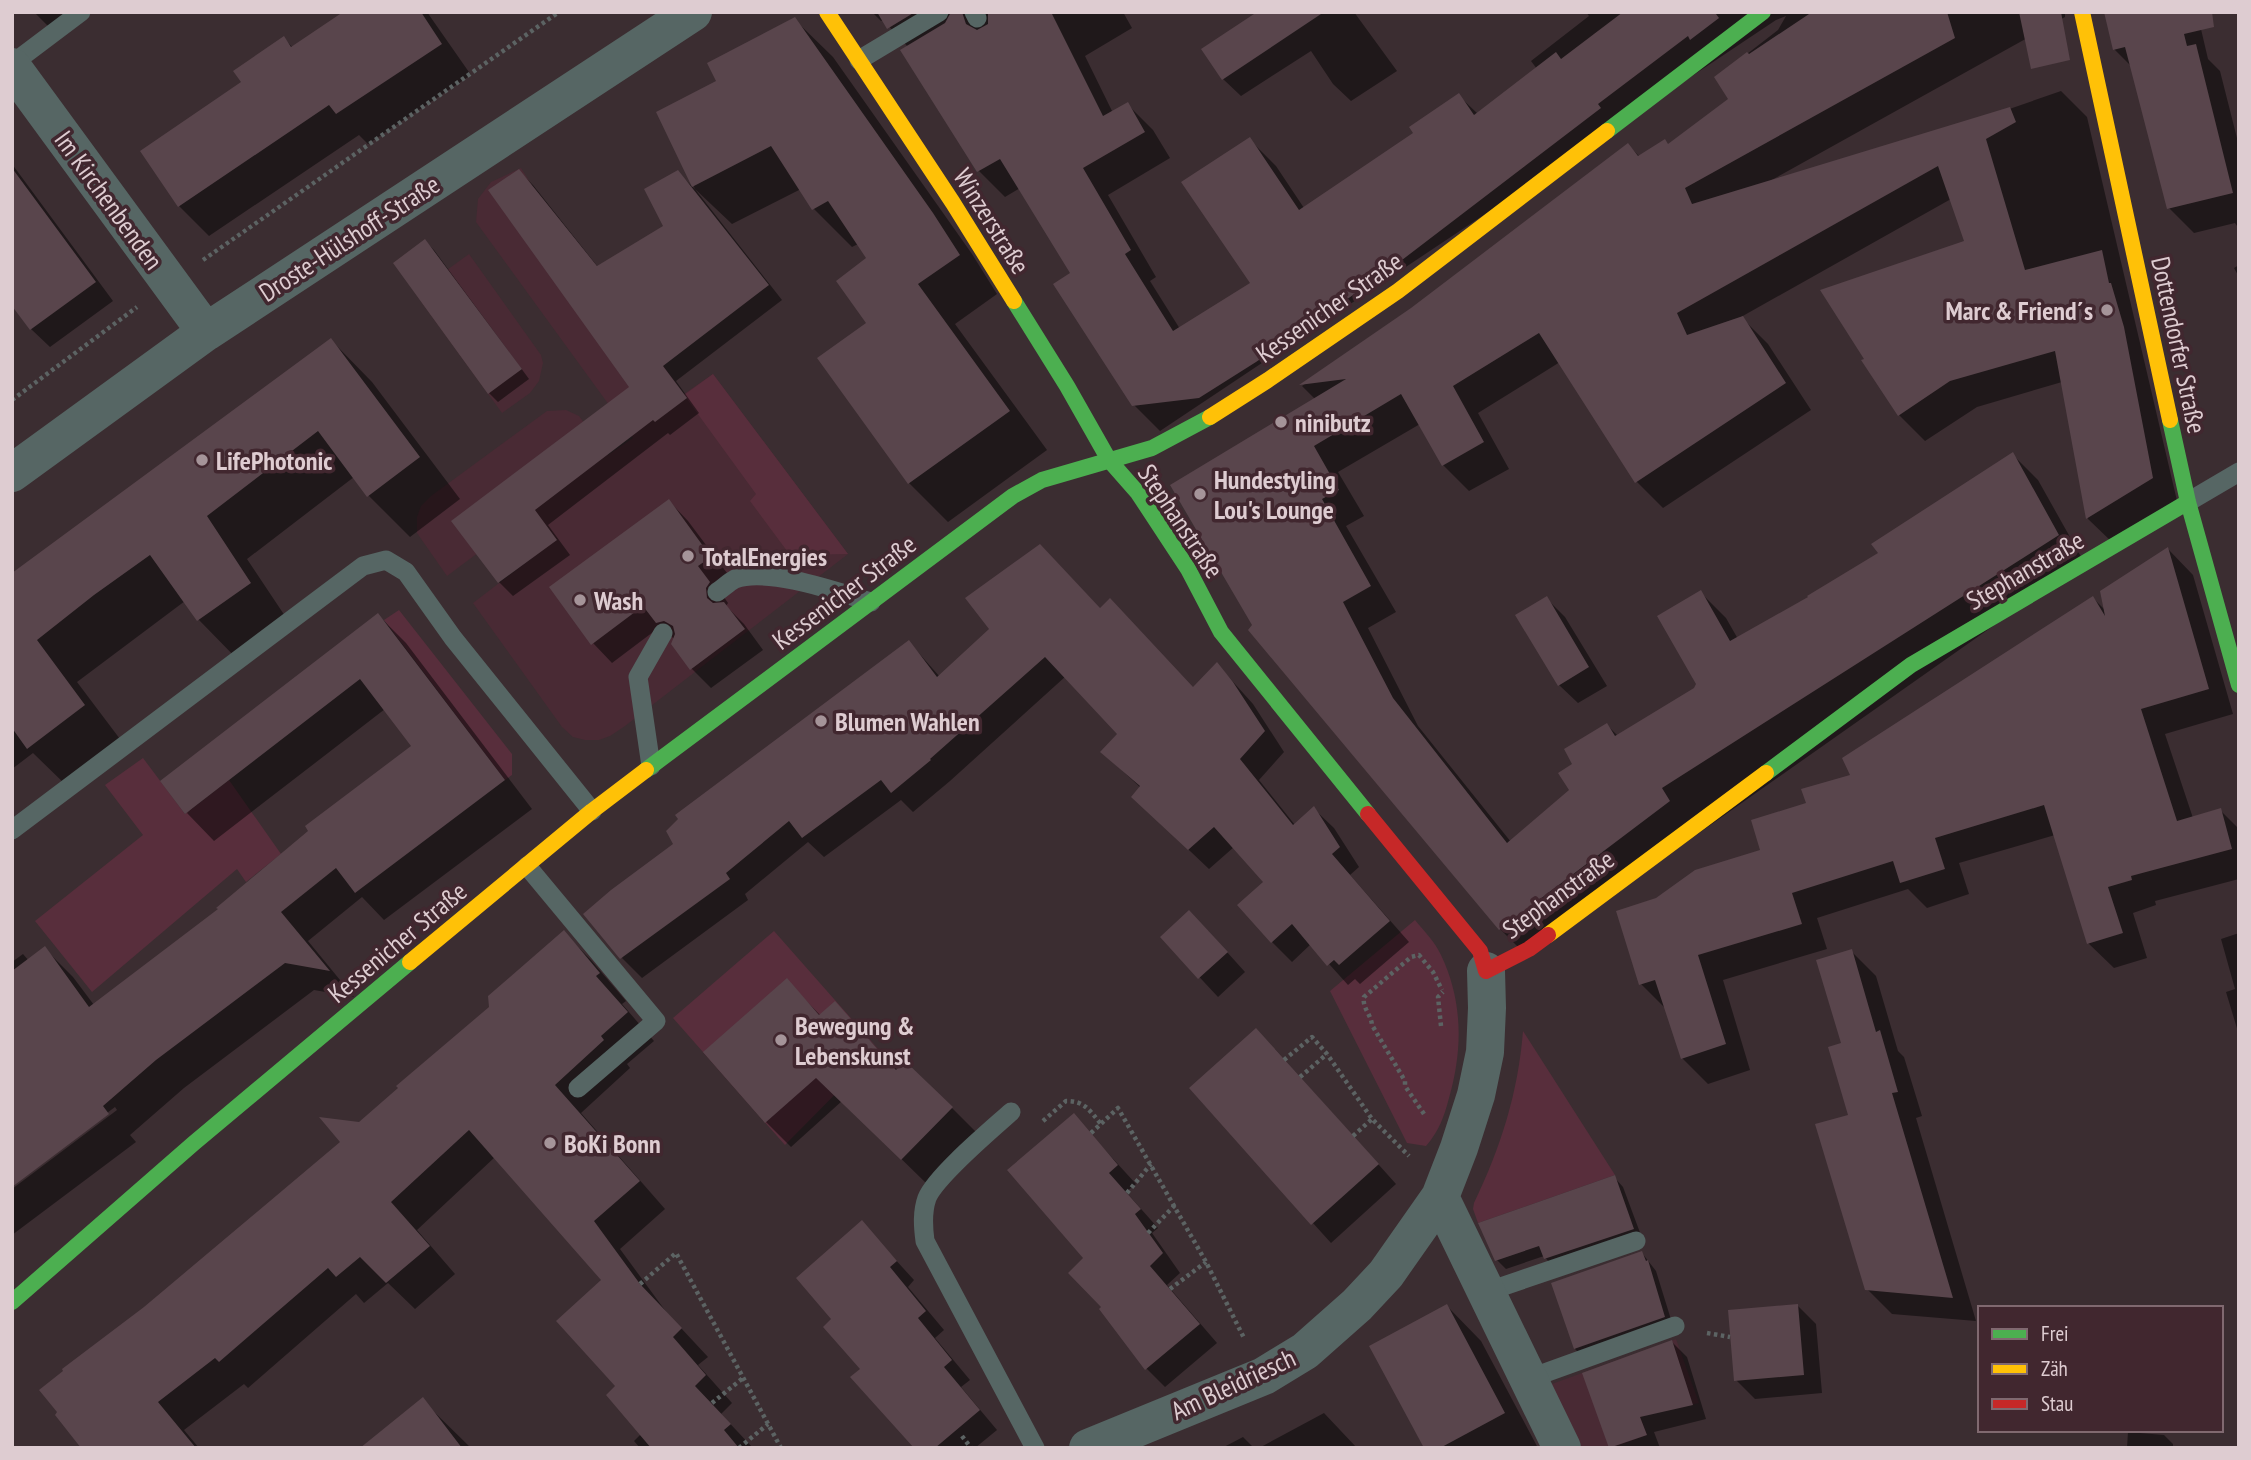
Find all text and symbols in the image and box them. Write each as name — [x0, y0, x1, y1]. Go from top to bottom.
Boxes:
street label: Im Kirchenbenden — [48, 124, 170, 276]
street label: Winzerstraße — [947, 162, 1037, 280]
street label: Droste-Hülshoff-Straße — [253, 167, 445, 309]
street label: Kessenicher Straße — [1249, 244, 1409, 370]
street label: Dottendorfer Straße — [2144, 254, 2214, 436]
place label: Marc & Friend´s — [1946, 294, 2093, 327]
marker: Marc & Friend´s — [2099, 302, 2115, 318]
place label: ninibutz — [1295, 406, 1371, 439]
marker: ninibutz — [1273, 414, 1289, 430]
place label: LifePhotonic — [216, 444, 332, 477]
marker: LifePhotonic — [194, 452, 210, 468]
street label: Stephanstraße — [1131, 458, 1231, 584]
place label: Hundestyling Lou's Lounge — [1214, 463, 1336, 526]
marker: Hundestyling Lou's Lounge — [1192, 486, 1208, 502]
street label: Stephanstraße — [1960, 523, 2090, 617]
street label: Kessenicher Straße — [766, 527, 922, 657]
place label: TotalEnergies — [702, 540, 827, 573]
marker: TotalEnergies — [680, 548, 696, 564]
place label: Wash — [593, 584, 643, 617]
marker: Wash — [572, 592, 588, 608]
place label: Blumen Wahlen — [835, 705, 980, 738]
marker: Blumen Wahlen — [813, 713, 829, 729]
street label: Stephanstraße — [1496, 842, 1620, 946]
street label: Kessenicher Straße — [321, 874, 473, 1010]
place label: Bewegung & Lebenskunst — [795, 1009, 914, 1072]
marker: Bewegung & Lebenskunst — [773, 1032, 789, 1048]
place label: BoKi Bonn — [564, 1127, 661, 1160]
marker: BoKi Bonn — [542, 1135, 558, 1151]
legend — [1978, 1306, 2223, 1432]
text: Frei — [2041, 1320, 2069, 1347]
street label: Am Bleidriesch — [1165, 1341, 1301, 1427]
text: Zäh — [2041, 1355, 2068, 1382]
text: Stau — [2041, 1390, 2073, 1417]

